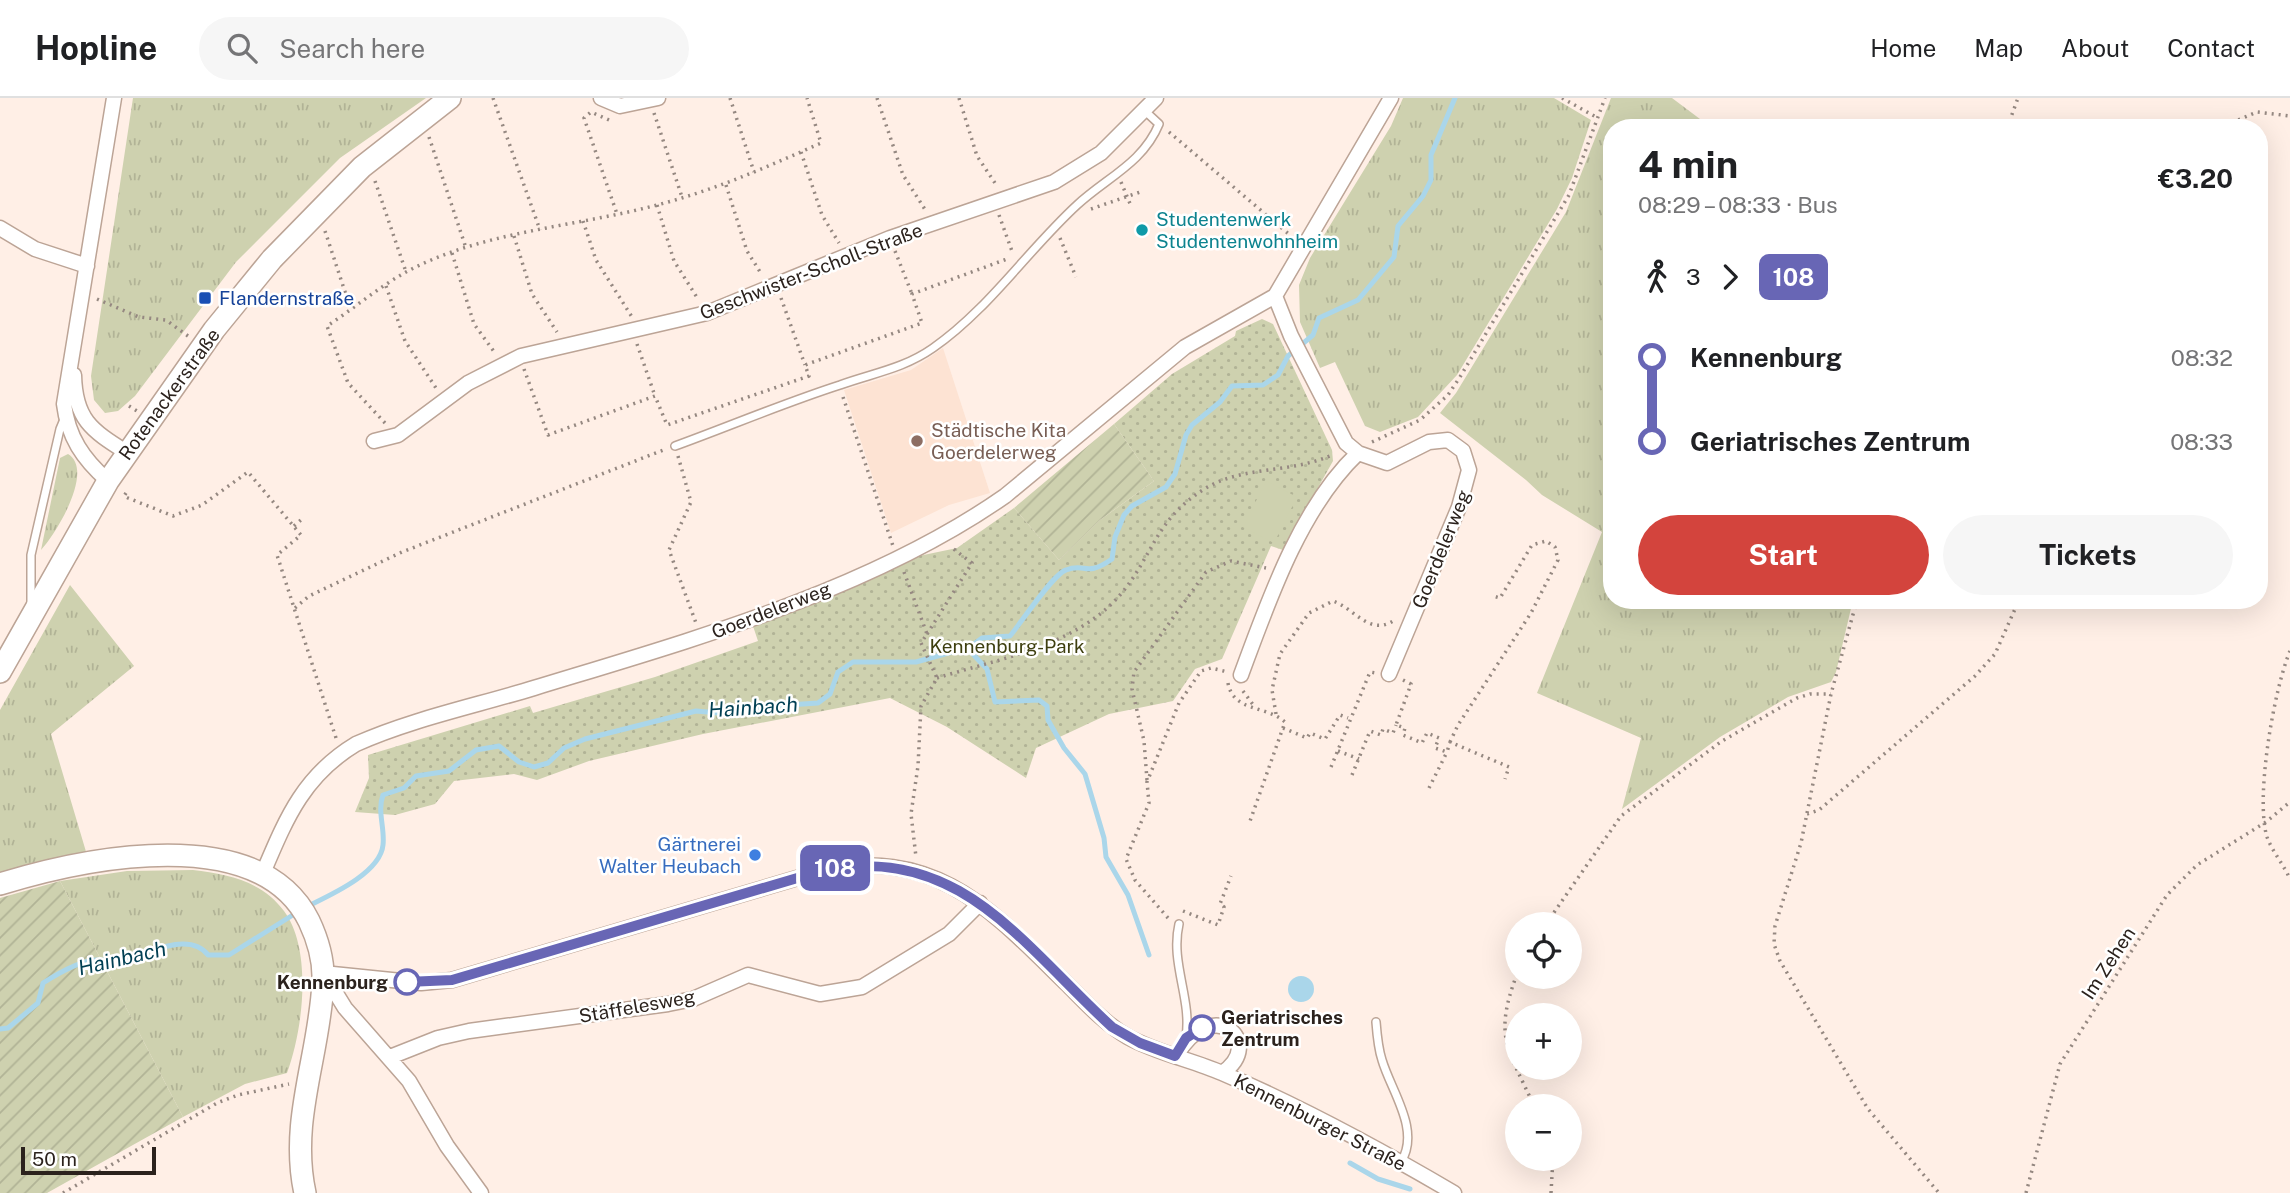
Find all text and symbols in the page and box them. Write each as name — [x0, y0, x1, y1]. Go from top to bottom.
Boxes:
search box — [199, 17, 689, 80]
text: Hopline — [35, 29, 157, 67]
icon: search — [223, 29, 261, 67]
text: Search here — [279, 33, 425, 64]
text: Home — [1870, 34, 1936, 62]
text: Map — [1974, 34, 2023, 62]
text: About — [2061, 34, 2129, 62]
text: Contact — [2167, 34, 2255, 62]
text: 4 min — [1638, 142, 1738, 187]
text: €3.20 — [2158, 163, 2233, 194]
text: 08:29 – 08:33 · Bus — [1638, 191, 1838, 218]
place label: Studentenwerk Studentenwohnheim — [1156, 208, 1338, 252]
street label: Geschwister-Scholl-Straße — [697, 218, 925, 324]
marker: Studentenwerk Studentenwohnheim — [1134, 222, 1150, 238]
icon: walk — [1638, 258, 1676, 296]
icon: forward — [1711, 258, 1749, 296]
text: 3 — [1686, 263, 1701, 290]
text: 108 — [1773, 263, 1814, 291]
place label: Flandernstraße — [219, 287, 354, 309]
marker: Flandernstraße — [197, 290, 213, 306]
street label: Rotenackerstraße — [114, 324, 224, 464]
text: Kennenburg — [1690, 342, 1842, 373]
text: 08:32 — [2171, 344, 2233, 371]
place label: Städtische Kita Goerdelerweg — [931, 419, 1066, 463]
text: Geriatrisches Zentrum — [1690, 426, 1970, 457]
text: 08:33 — [2170, 428, 2233, 455]
marker: Städtische Kita Goerdelerweg — [909, 433, 925, 449]
street label: Goerdelerweg — [1407, 486, 1475, 611]
button: Start — [1638, 515, 1929, 595]
button: Tickets — [1943, 515, 2233, 595]
street label: Goerdelerweg — [708, 577, 834, 643]
park label: Kennenburg-Park — [929, 635, 1085, 657]
water label: Hainbach — [707, 691, 799, 723]
place label: Gärtnerei Walter Heubach — [599, 833, 741, 877]
line badge: 108 — [795, 845, 875, 891]
marker: Gärtnerei Walter Heubach — [747, 847, 763, 863]
text: 108 — [814, 854, 856, 882]
map controls — [1505, 912, 1582, 1171]
button: locate — [1505, 912, 1582, 989]
street label: Im Zehen — [2077, 923, 2139, 1003]
water label: Hainbach — [76, 936, 168, 980]
marker: Kennenburg — [394, 969, 420, 995]
place label: Kennenburg — [277, 971, 388, 993]
street label: Stäffelesweg — [577, 985, 697, 1027]
button: + — [1505, 1003, 1582, 1080]
place label: Geriatrisches Zentrum — [1221, 1006, 1343, 1050]
marker: Geriatrisches Zentrum — [1189, 1015, 1215, 1041]
street label: Kennenburger Straße — [1230, 1069, 1410, 1175]
button: − — [1505, 1094, 1582, 1171]
scale bar — [21, 1144, 156, 1176]
text: 50 m — [32, 1148, 77, 1170]

